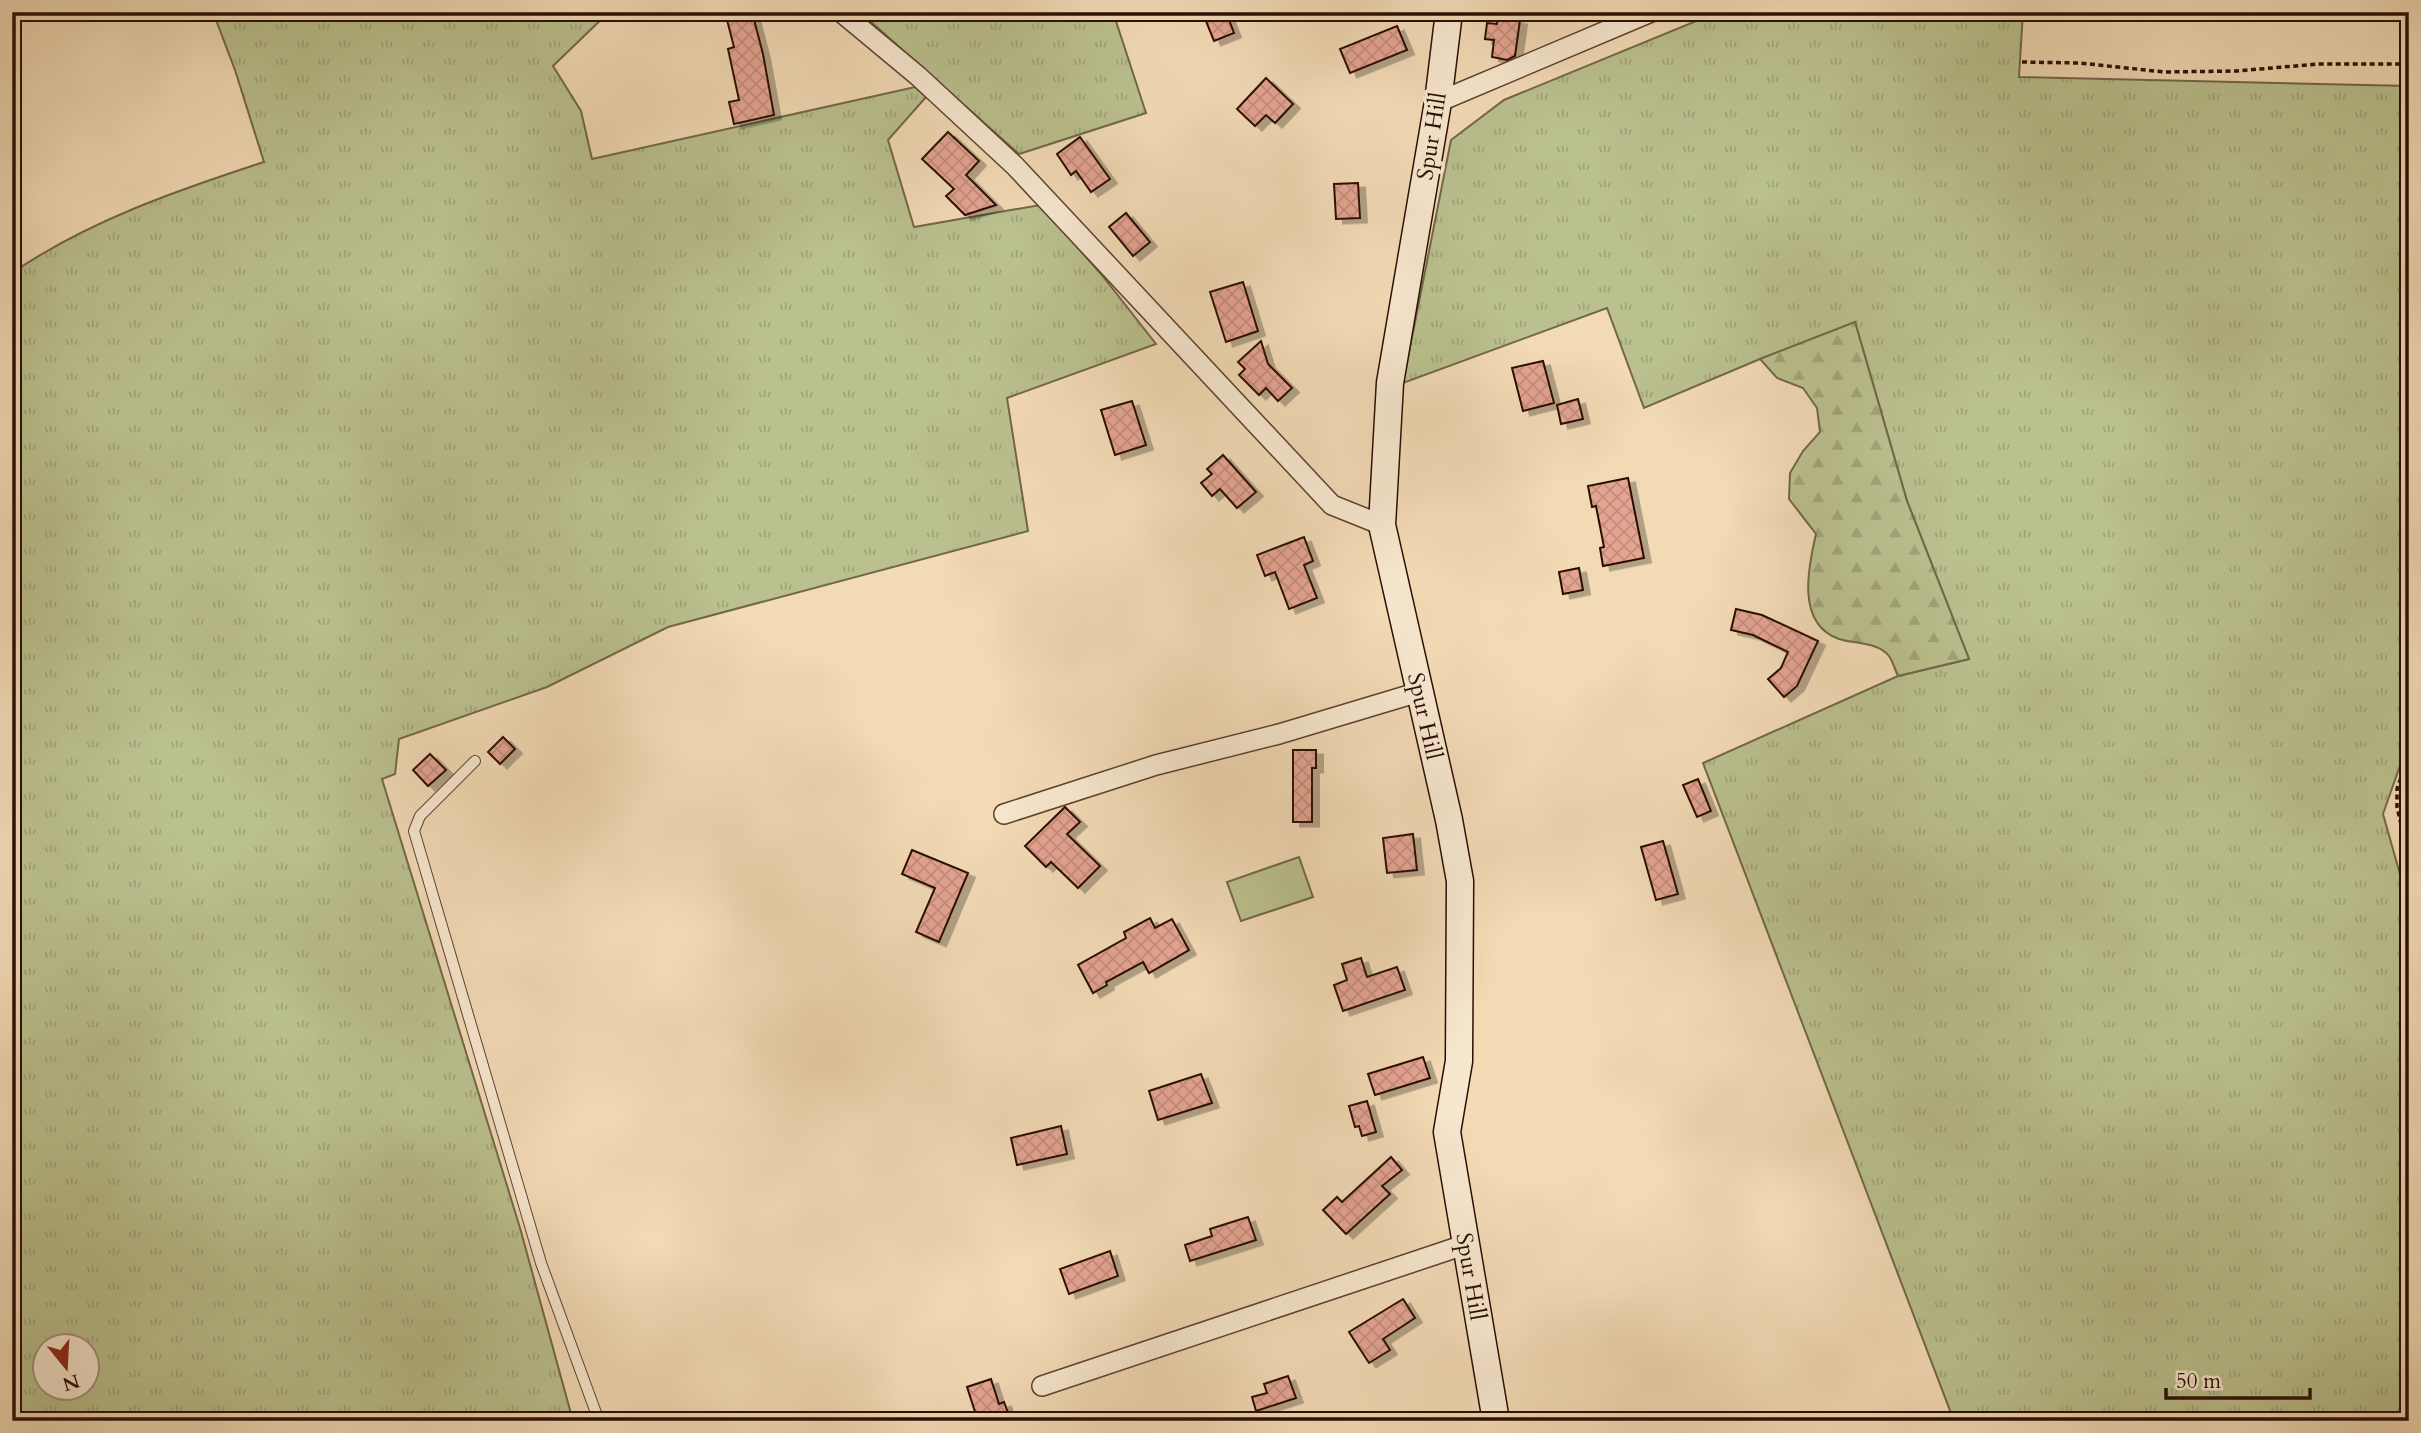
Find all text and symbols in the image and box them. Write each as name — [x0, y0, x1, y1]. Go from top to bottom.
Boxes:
street label: Spur Hill — [1409, 90, 1454, 182]
street label: Spur Hill — [1400, 670, 1450, 763]
street label: Spur Hill — [1448, 1230, 1494, 1323]
north arrow — [32, 1332, 102, 1402]
scale bar — [2166, 1356, 2309, 1400]
text: N — [59, 1367, 83, 1397]
text: 50 m — [2176, 1367, 2221, 1396]

